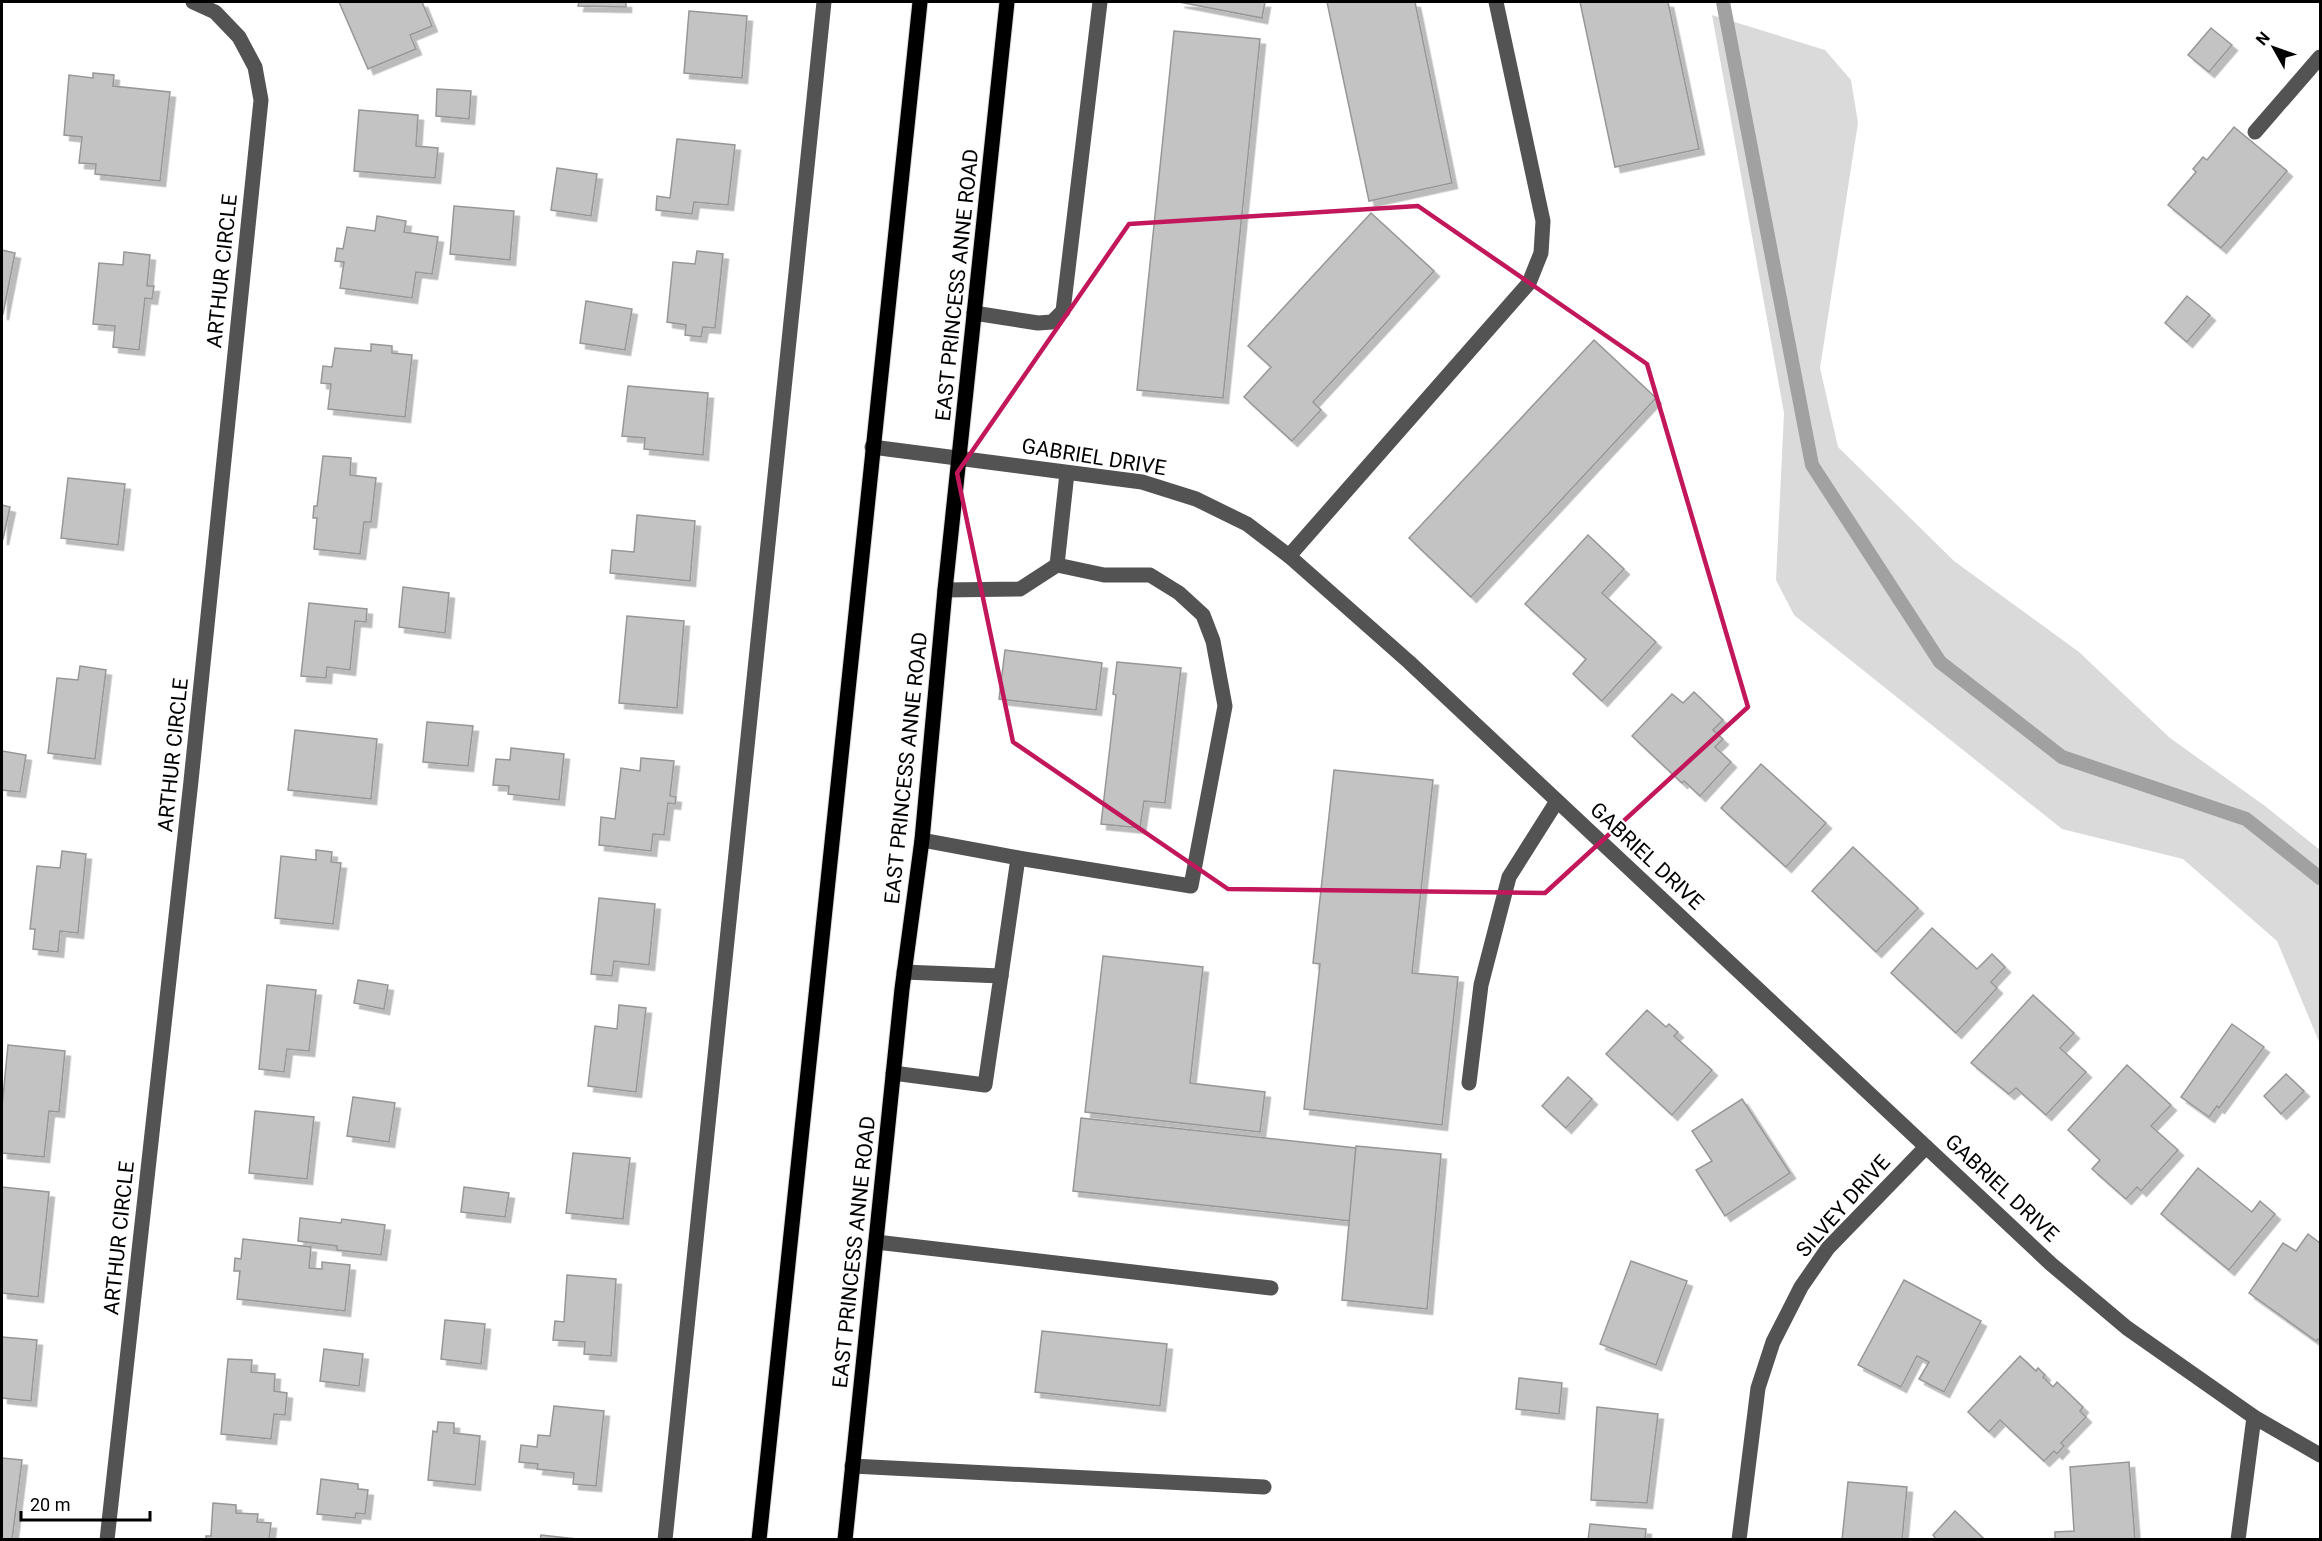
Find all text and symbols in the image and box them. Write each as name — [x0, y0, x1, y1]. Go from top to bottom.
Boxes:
north arrow — [2244, 18, 2304, 78]
text: N — [2252, 28, 2274, 49]
street label: EAST PRINCESS ANNE ROAD — [931, 148, 983, 422]
street label: ARTHUR CIRCLE — [202, 193, 242, 349]
street label: GABRIEL DRIVE — [1020, 434, 1168, 480]
street label: EAST PRINCESS ANNE ROAD — [880, 631, 932, 905]
street label: ARTHUR CIRCLE — [153, 677, 193, 833]
street label: GABRIEL DRIVE — [1585, 797, 1709, 915]
street label: EAST PRINCESS ANNE ROAD — [828, 1115, 880, 1389]
street label: GABRIEL DRIVE — [1940, 1129, 2064, 1247]
street label: SILVEY DRIVE — [1791, 1150, 1895, 1262]
street label: ARTHUR CIRCLE — [99, 1160, 139, 1316]
scale bar — [21, 1484, 150, 1522]
text: 20 m — [30, 1494, 70, 1515]

